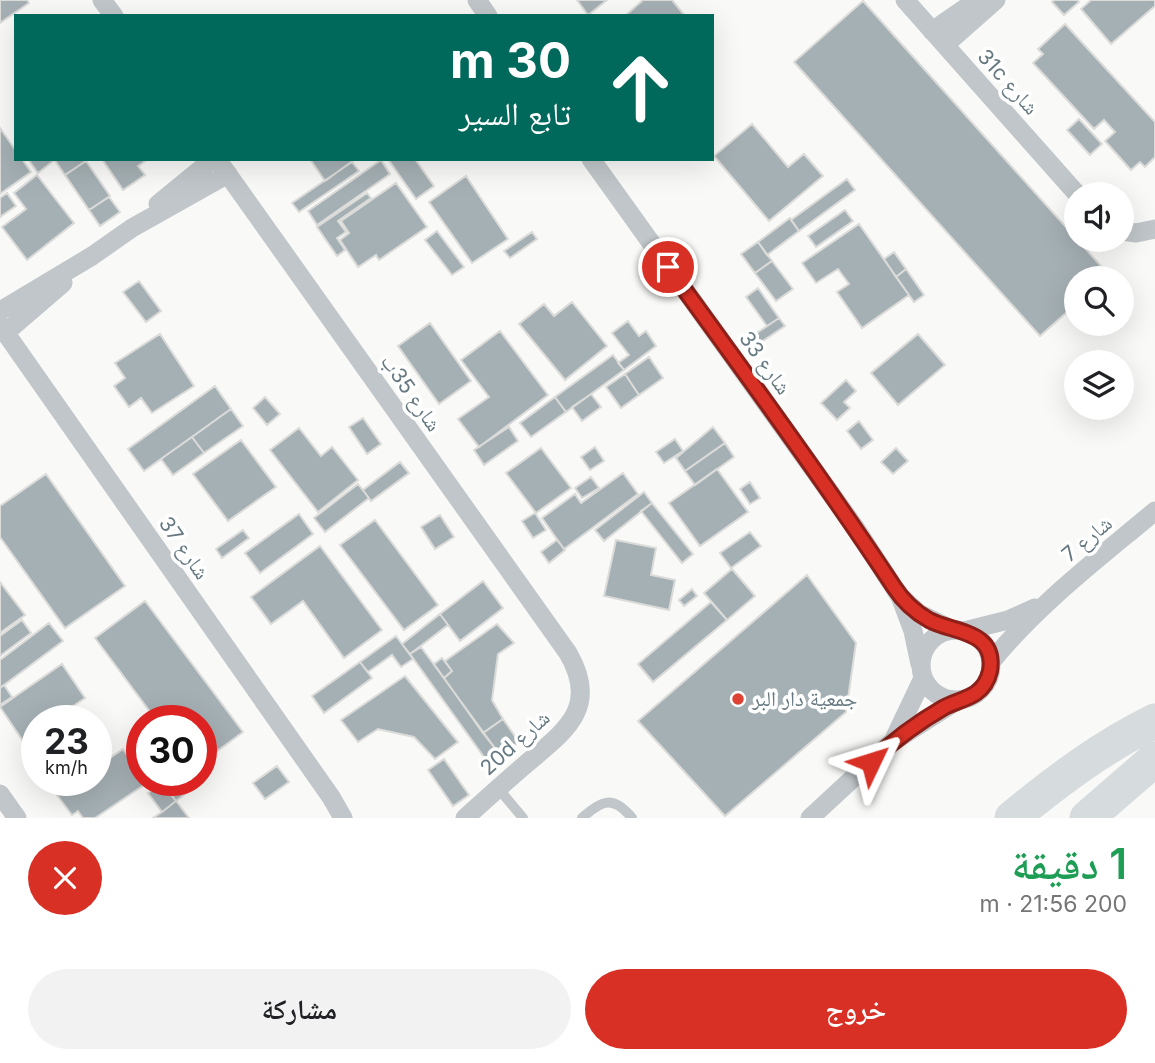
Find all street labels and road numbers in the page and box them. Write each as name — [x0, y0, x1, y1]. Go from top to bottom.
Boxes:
street label: 31c شارع — [972, 44, 1044, 120]
street label: شارع 33 — [733, 326, 797, 400]
street label: شارع 35ب — [375, 350, 447, 436]
street label: شارع 7 — [1057, 510, 1117, 568]
street label: شارع 37 — [153, 512, 215, 584]
street label: 20d شارع — [475, 705, 555, 781]

